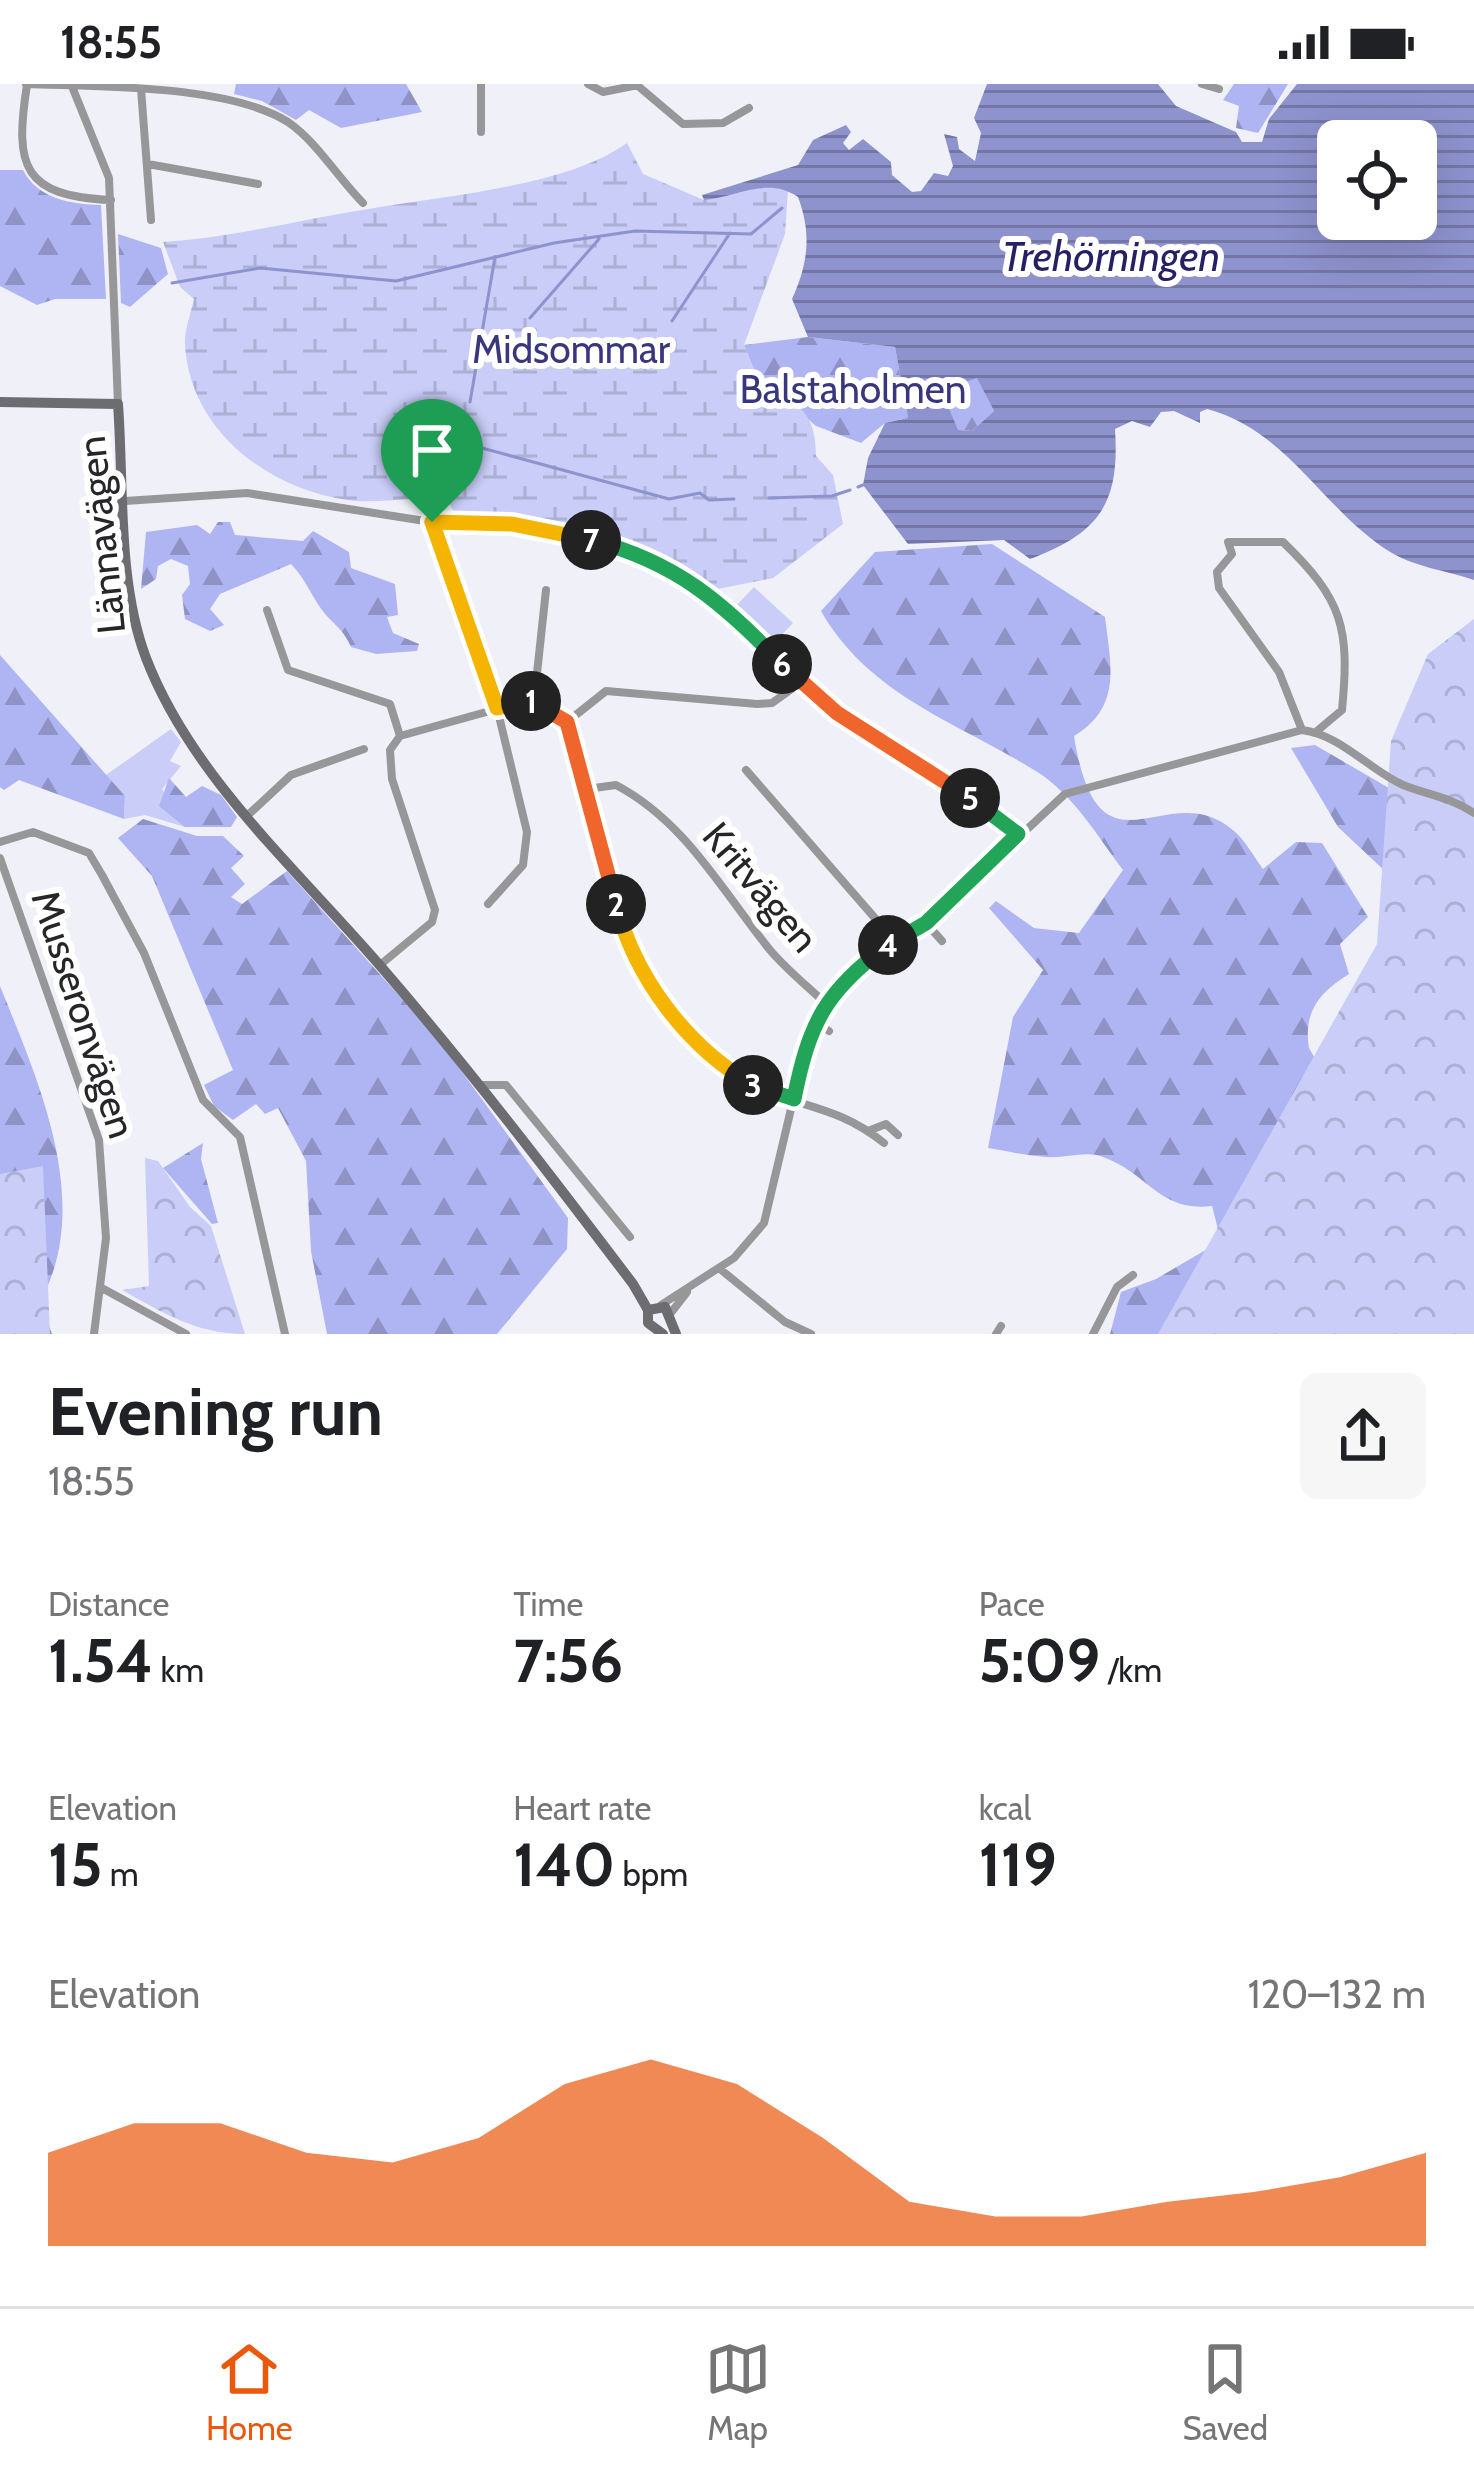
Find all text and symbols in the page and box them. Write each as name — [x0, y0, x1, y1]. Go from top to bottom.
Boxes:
text: 18:55 — [60, 15, 162, 69]
map controls — [1317, 120, 1437, 240]
button: locate — [1317, 120, 1437, 240]
water label: Trehörningen — [1002, 230, 1220, 282]
park label: Midsommar — [472, 325, 671, 373]
park label: Balstaholmen — [740, 365, 966, 413]
pin — [381, 399, 483, 522]
icon: arrive — [399, 417, 465, 483]
street label: Lännavägen — [67, 434, 135, 636]
pin: 7 — [561, 510, 621, 570]
text: 7 — [583, 520, 599, 560]
pin: 6 — [752, 634, 812, 694]
text: 6 — [773, 644, 791, 684]
pin: 1 — [501, 671, 561, 731]
text: 1 — [525, 681, 537, 721]
pin: 5 — [940, 768, 1000, 828]
text: 5 — [961, 778, 979, 818]
street label: Kritvägen — [693, 812, 829, 962]
pin: 2 — [586, 874, 646, 934]
street label: Musseronvägen — [21, 884, 147, 1144]
text: 2 — [607, 884, 625, 924]
pin: 4 — [858, 915, 918, 975]
text: 4 — [878, 925, 898, 965]
pin: 3 — [723, 1055, 783, 1115]
text: 3 — [744, 1065, 762, 1105]
text: Evening run — [48, 1371, 383, 1452]
button: share — [1300, 1373, 1426, 1499]
text: 18:55 — [48, 1457, 135, 1505]
text: Distance — [48, 1584, 169, 1624]
text: Time — [513, 1584, 583, 1624]
text: Pace — [979, 1584, 1045, 1624]
text: 1.54 — [48, 1624, 153, 1697]
text: 7:56 — [513, 1624, 623, 1697]
text: 5:09 — [979, 1624, 1100, 1697]
text: km — [153, 1650, 204, 1690]
text: /km — [1100, 1650, 1162, 1690]
text: Elevation — [48, 1788, 177, 1828]
text: Heart rate — [513, 1788, 651, 1828]
text: kcal — [979, 1788, 1031, 1828]
text: 15 — [48, 1828, 102, 1901]
text: 140 — [513, 1828, 615, 1901]
text: 119 — [979, 1828, 1057, 1901]
text: m — [102, 1854, 139, 1894]
text: bpm — [615, 1854, 688, 1894]
text: Elevation — [48, 1970, 200, 2018]
text: 120–132 m — [1248, 1970, 1426, 2018]
tab: Home — [206, 2336, 293, 2448]
tab: Map — [705, 2336, 771, 2448]
tab: Saved — [1182, 2336, 1268, 2448]

